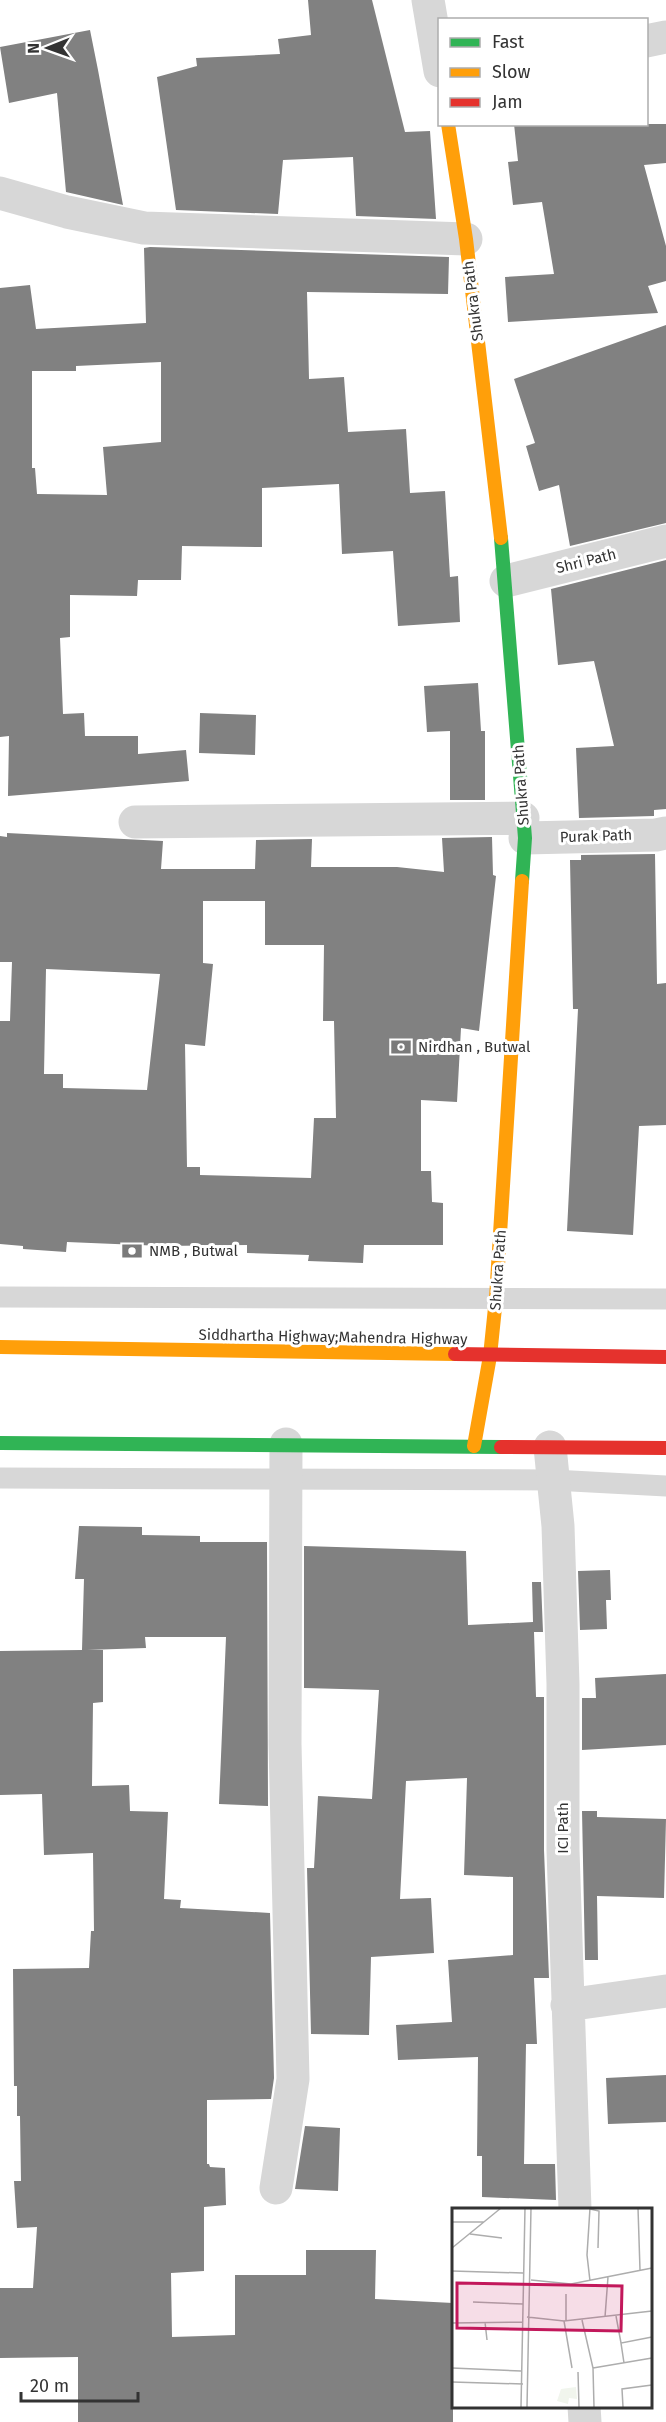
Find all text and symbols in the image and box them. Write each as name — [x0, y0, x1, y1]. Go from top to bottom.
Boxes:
north arrow — [18, 18, 78, 78]
legend — [438, 18, 648, 126]
text: Fast — [492, 31, 525, 53]
text: N — [24, 43, 43, 54]
text: Slow — [492, 61, 531, 83]
text: Jam — [492, 91, 523, 113]
street label: Shukra Path — [459, 260, 487, 342]
street label: Shri Path — [554, 545, 618, 577]
street label: Shukra Path — [509, 744, 533, 826]
street label: Purak Path — [560, 826, 632, 846]
bank icon: Nirdhan , Butwal — [389, 1035, 413, 1059]
place label: Nirdhan , Butwal — [418, 1038, 531, 1056]
street label: Shukra Path — [486, 1229, 510, 1311]
bank icon: NMB , Butwal — [120, 1239, 144, 1263]
place label: NMB , Butwal — [149, 1242, 238, 1260]
street label: Siddhartha Highway;Mahendra Highway — [198, 1326, 468, 1348]
street label: ICI Path — [554, 1802, 572, 1854]
inset map — [452, 2208, 651, 2407]
scale bar — [21, 2365, 138, 2403]
text: 20 m — [30, 2375, 69, 2397]

